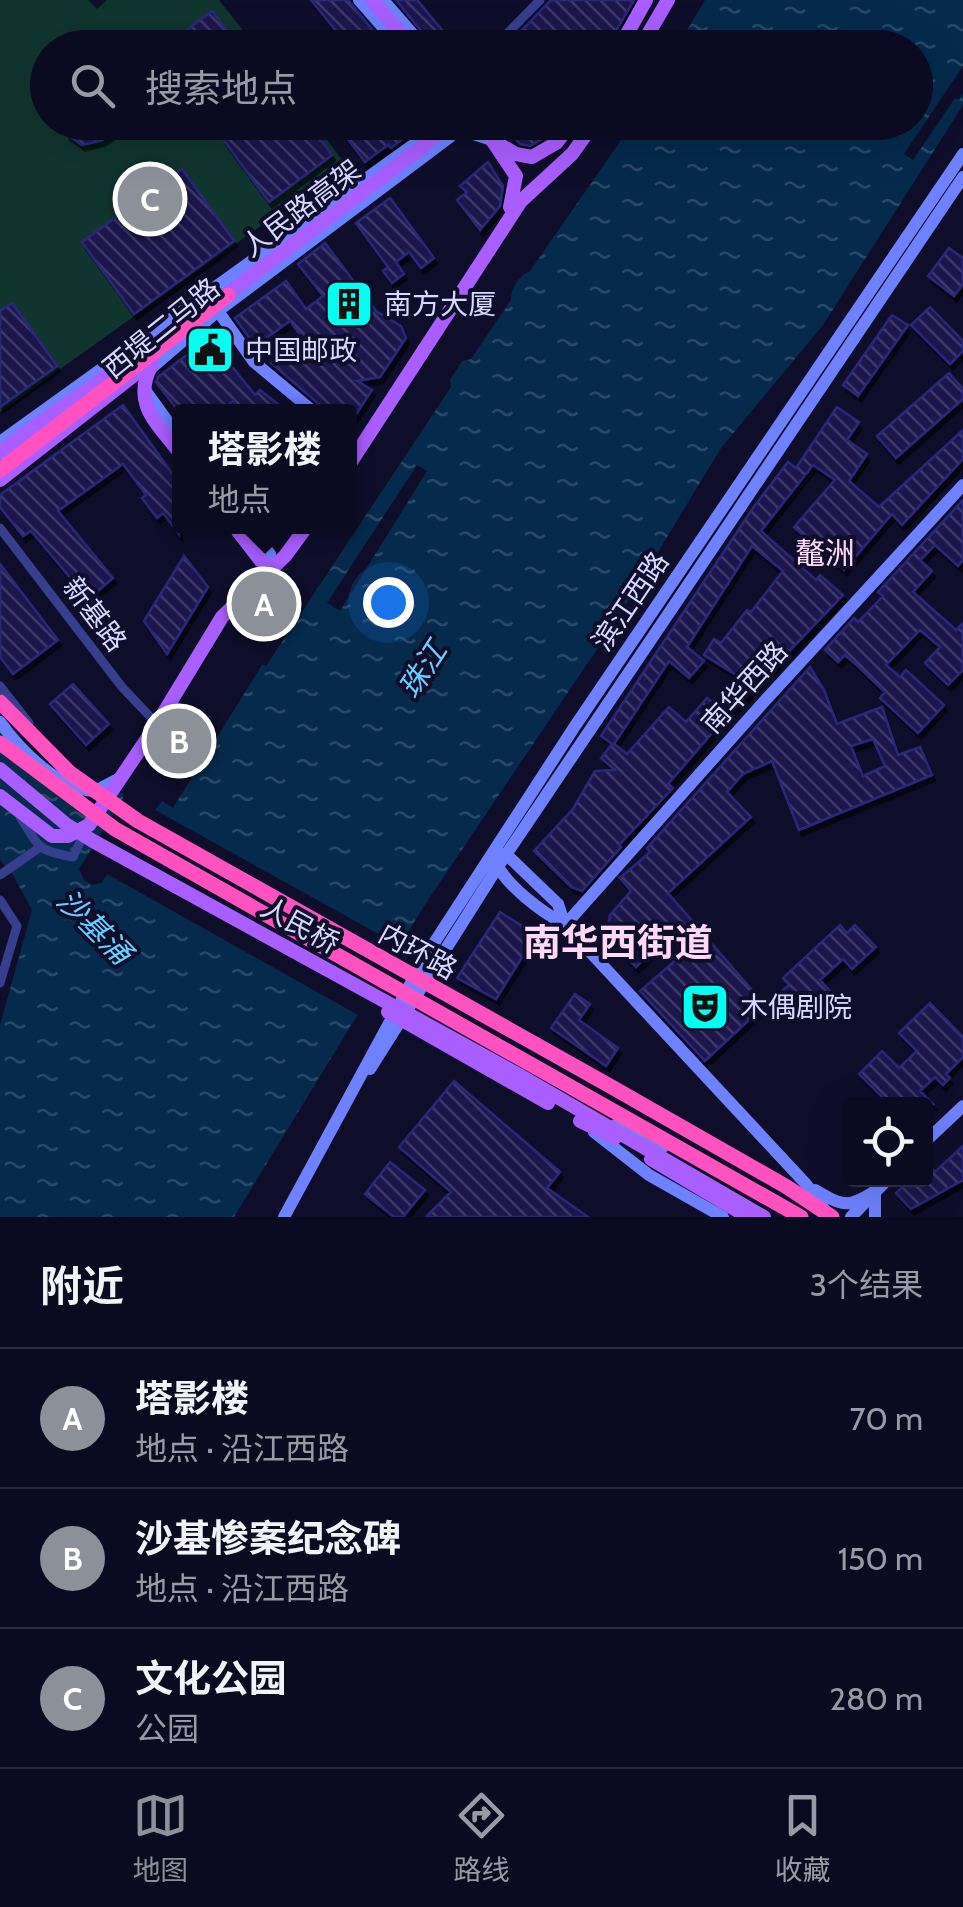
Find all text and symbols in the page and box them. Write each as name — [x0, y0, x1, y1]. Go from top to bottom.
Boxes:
search box — [30, 30, 933, 140]
icon: search — [65, 58, 120, 113]
text: 搜索地点 — [145, 65, 297, 112]
street label: 人民路高架 — [235, 152, 367, 264]
pin: C — [118, 162, 182, 236]
street label: 西堤二马路 — [96, 271, 226, 385]
building icon: 南方大厦 — [323, 278, 375, 330]
place label: 南方大厦 — [384, 287, 496, 321]
public building icon: 中国邮政 — [184, 324, 236, 376]
place label: 中国邮政 — [245, 333, 357, 367]
popup — [172, 404, 357, 534]
text: 塔影楼 — [207, 426, 322, 473]
text: 地点 — [207, 480, 272, 519]
district label: 鼇洲 — [795, 535, 855, 572]
street label: 滨江西路 — [585, 545, 675, 657]
pin: A — [232, 566, 296, 642]
street label: 新基路 — [56, 570, 134, 658]
your location — [363, 577, 414, 628]
water label: 珠江 — [391, 632, 456, 705]
street label: 南华西路 — [694, 634, 794, 740]
pin: B — [146, 704, 212, 778]
water label: 沙基涌 — [49, 882, 141, 974]
street label: 人民桥 — [255, 890, 345, 960]
street label: 内环路 — [373, 916, 463, 986]
district label: 南华西街道 — [523, 919, 713, 966]
theatre icon: 木偶剧院 — [679, 981, 731, 1033]
place label: 木偶剧院 — [740, 990, 852, 1024]
map controls — [843, 1097, 933, 1187]
button: locate — [843, 1097, 933, 1187]
text: 附近 — [40, 1260, 124, 1312]
text: 3个结果 — [810, 1265, 923, 1304]
text: 塔影楼 — [135, 1375, 249, 1422]
text: A — [62, 1399, 83, 1438]
text: 70 m — [850, 1399, 923, 1438]
text: 地点 · 沿江西路 — [135, 1429, 349, 1468]
text: 沙基惨案纪念碑 — [135, 1515, 401, 1562]
text: B — [62, 1539, 83, 1578]
text: 150 m — [838, 1539, 923, 1578]
text: 地点 · 沿江西路 — [135, 1569, 349, 1608]
text: 文化公园 — [135, 1655, 287, 1702]
text: C — [63, 1679, 82, 1718]
text: 280 m — [829, 1679, 923, 1718]
text: 公园 — [135, 1709, 199, 1748]
tab: 地图 — [132, 1788, 189, 1888]
tab: 路线 — [453, 1788, 510, 1888]
tab: 收藏 — [774, 1788, 831, 1888]

